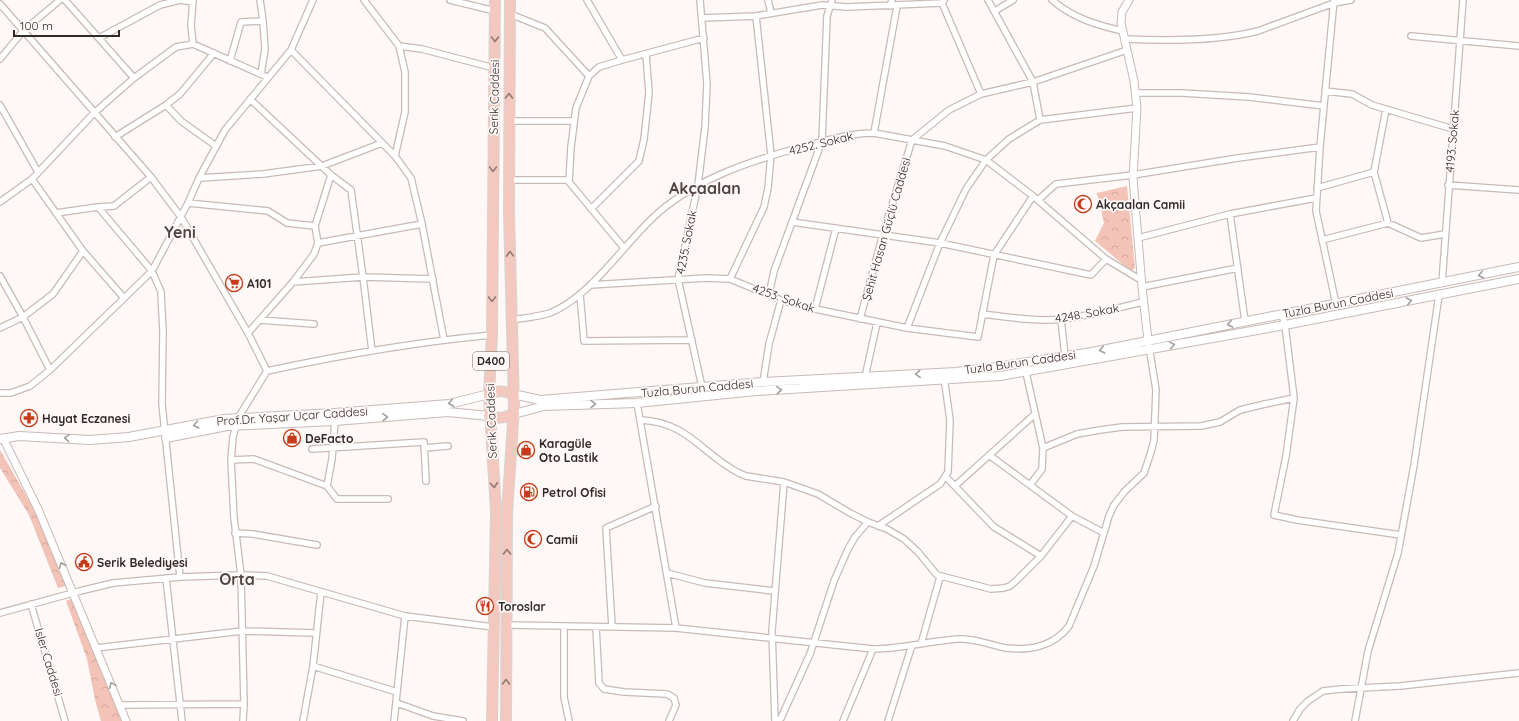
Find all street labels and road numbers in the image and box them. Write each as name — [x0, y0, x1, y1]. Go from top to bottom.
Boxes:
street label: Serik Caddesi — [486, 59, 502, 135]
street label: 4193. Sokak — [1442, 109, 1462, 173]
street label: 4252. Sokak — [787, 128, 855, 158]
street label: Şehit Hasan Güçlü Caddesi — [858, 156, 914, 302]
street label: 4235. Sokak — [672, 209, 700, 275]
street label: 4253. Sokak — [751, 280, 817, 316]
street label: Tuzla Burun Caddesi — [1281, 285, 1395, 321]
street label: 4248. Sokak — [1054, 300, 1120, 326]
street label: Tuzla Burun Caddesi — [963, 347, 1077, 377]
road number: D400 — [473, 352, 509, 370]
street label: Tuzla Burun Caddesi — [640, 376, 754, 400]
street label: Serik Caddesi — [482, 383, 500, 459]
street label: Prof.Dr. Yaşar Uçar Caddesi — [216, 403, 368, 429]
street label: Isler Caddesi — [32, 626, 66, 698]

